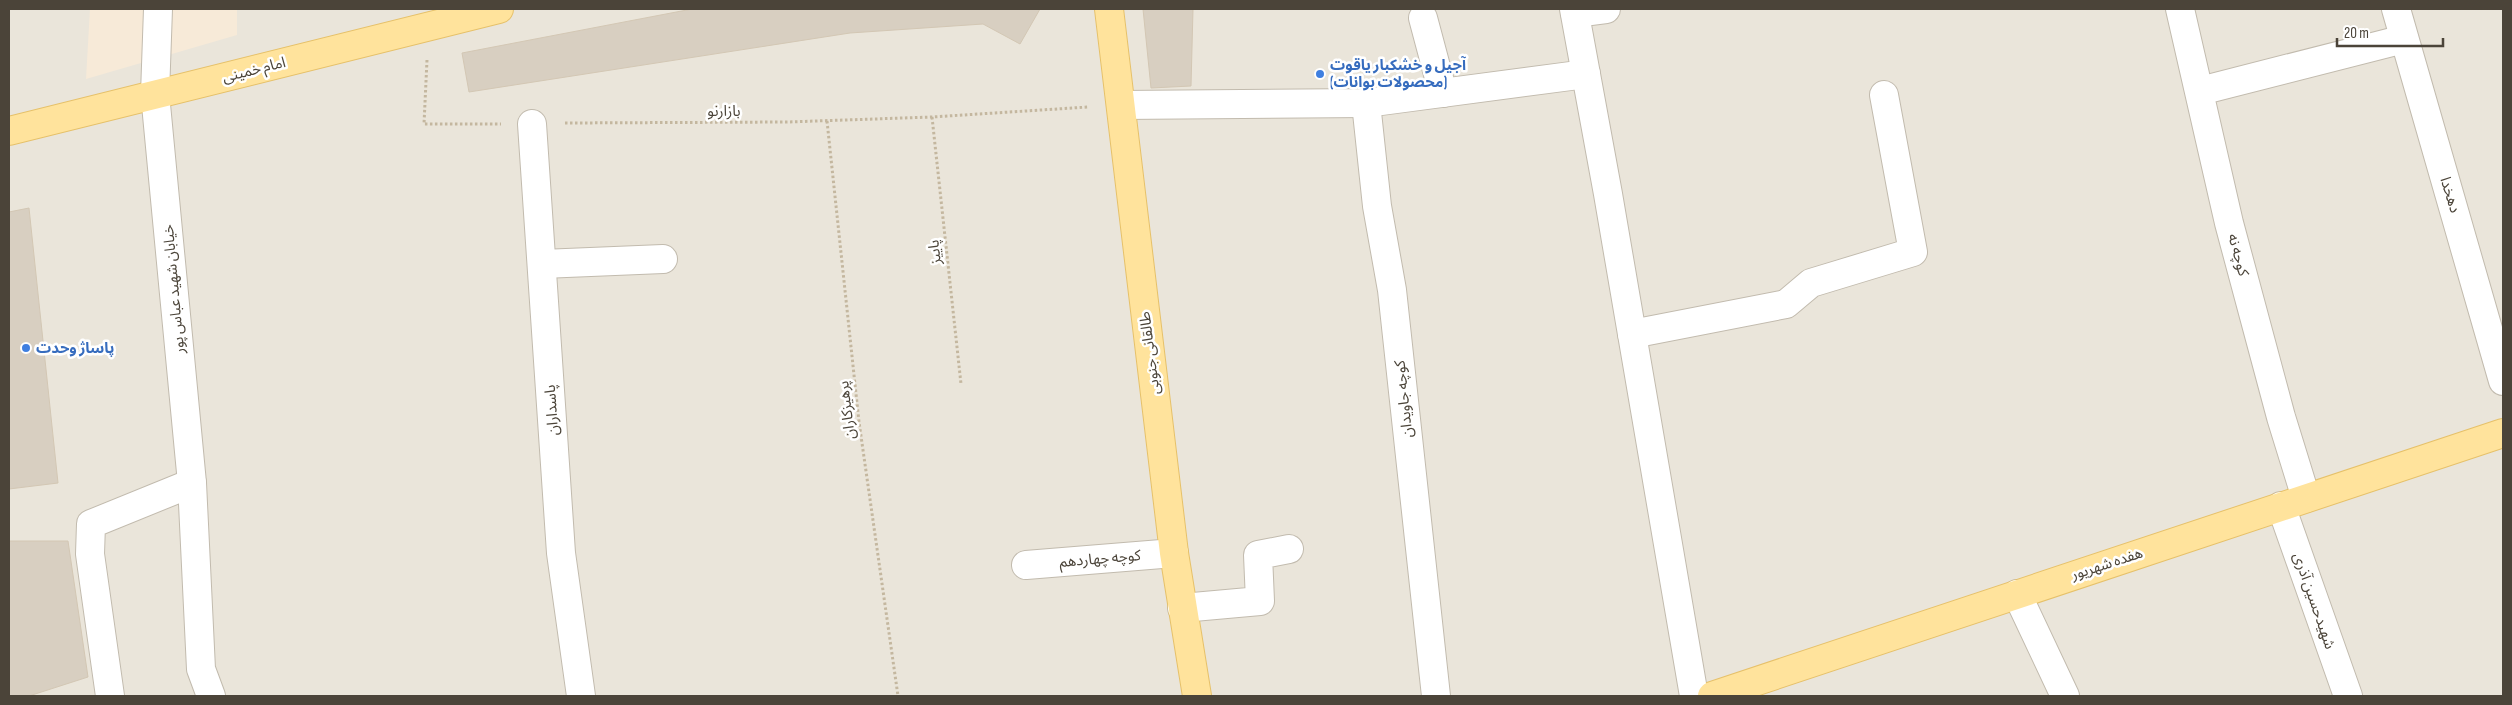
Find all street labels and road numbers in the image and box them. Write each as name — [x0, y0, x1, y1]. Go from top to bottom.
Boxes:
street label: امام خمینی — [220, 53, 288, 88]
street label: بازارنو — [707, 102, 741, 121]
street label: دهخدا — [2436, 175, 2464, 215]
street label: خیابان شهید عباس پور — [159, 223, 189, 355]
street label: کوچه نه — [2223, 232, 2253, 279]
street label: پاییز — [924, 239, 946, 266]
street label: طالقانی جنوبی — [1135, 310, 1165, 396]
street label: کوچه جاویدان — [1390, 358, 1418, 439]
street label: پرهیزکاران — [834, 380, 860, 440]
street label: پاسداران — [541, 384, 563, 436]
street label: هفده شهریور — [2068, 543, 2145, 585]
street label: کوچه چهاردهم — [1058, 546, 1142, 573]
street label: شهیدحسین آذری — [2289, 550, 2340, 652]

